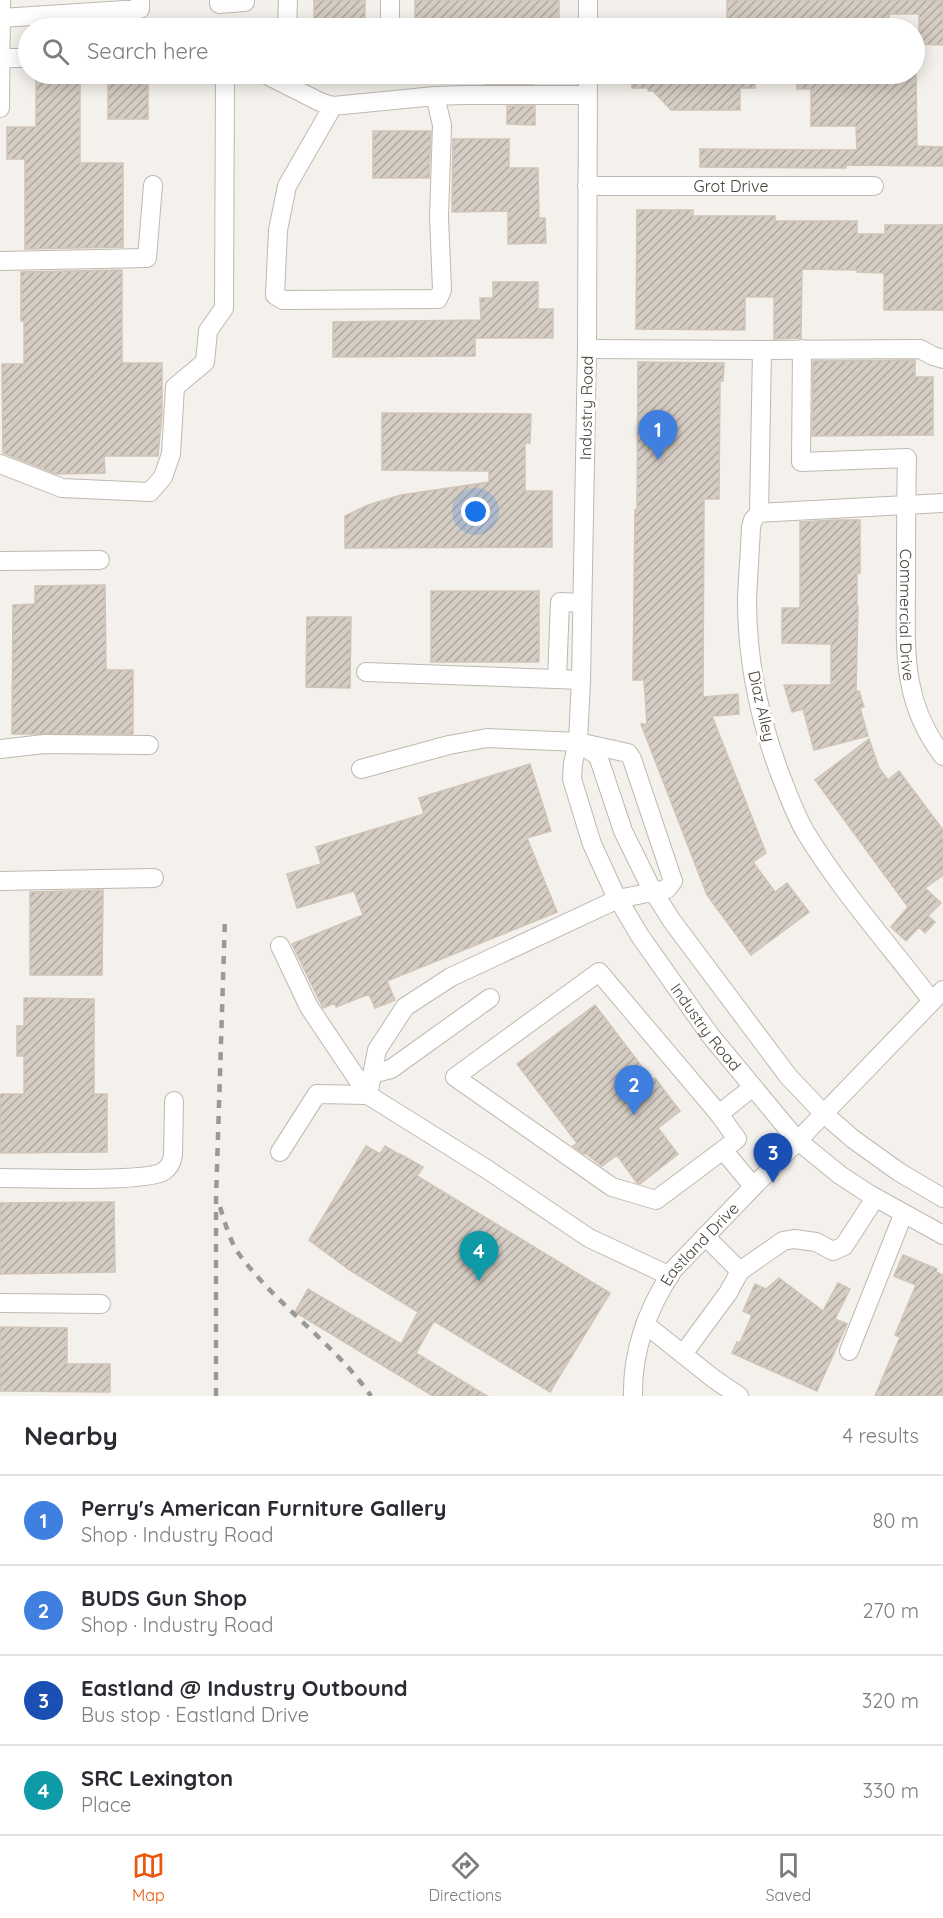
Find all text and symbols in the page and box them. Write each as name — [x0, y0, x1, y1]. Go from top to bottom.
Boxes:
search box — [18, 18, 925, 84]
icon: search — [39, 35, 72, 68]
text: Search here — [87, 37, 208, 65]
street label: Grot Drive — [694, 176, 768, 196]
street label: Industry Road — [575, 356, 597, 460]
pin: 1 — [638, 410, 678, 460]
your location — [461, 497, 490, 526]
street label: Commercial Drive — [896, 549, 920, 682]
street label: Diaz Alley — [744, 669, 780, 743]
street label: Industry Road — [666, 979, 745, 1075]
pin: 2 — [614, 1066, 654, 1115]
pin: 3 — [754, 1134, 792, 1183]
street label: Eastland Drive — [656, 1198, 743, 1289]
pin: 4 — [460, 1232, 498, 1281]
text: Nearby — [24, 1419, 118, 1452]
text: 4 results — [843, 1423, 919, 1448]
text: Perry's American Furniture Gallery — [81, 1494, 447, 1522]
text: 1 — [40, 1508, 47, 1533]
text: 80 m — [873, 1508, 919, 1533]
text: Shop · Industry Road — [81, 1522, 273, 1547]
text: BUDS Gun Shop — [81, 1584, 247, 1612]
text: 2 — [38, 1598, 49, 1623]
text: 270 m — [862, 1598, 919, 1623]
text: Shop · Industry Road — [81, 1612, 273, 1637]
text: Eastland @ Industry Outbound — [81, 1674, 408, 1702]
text: 3 — [38, 1688, 49, 1713]
text: 320 m — [862, 1688, 919, 1713]
text: Bus stop · Eastland Drive — [81, 1702, 309, 1727]
text: SRC Lexington — [81, 1764, 233, 1792]
text: 4 — [38, 1778, 49, 1803]
text: 330 m — [862, 1778, 919, 1803]
text: Place — [81, 1792, 131, 1817]
tab: Map — [132, 1849, 165, 1905]
tab: Directions — [429, 1849, 502, 1905]
tab: Saved — [766, 1849, 811, 1905]

